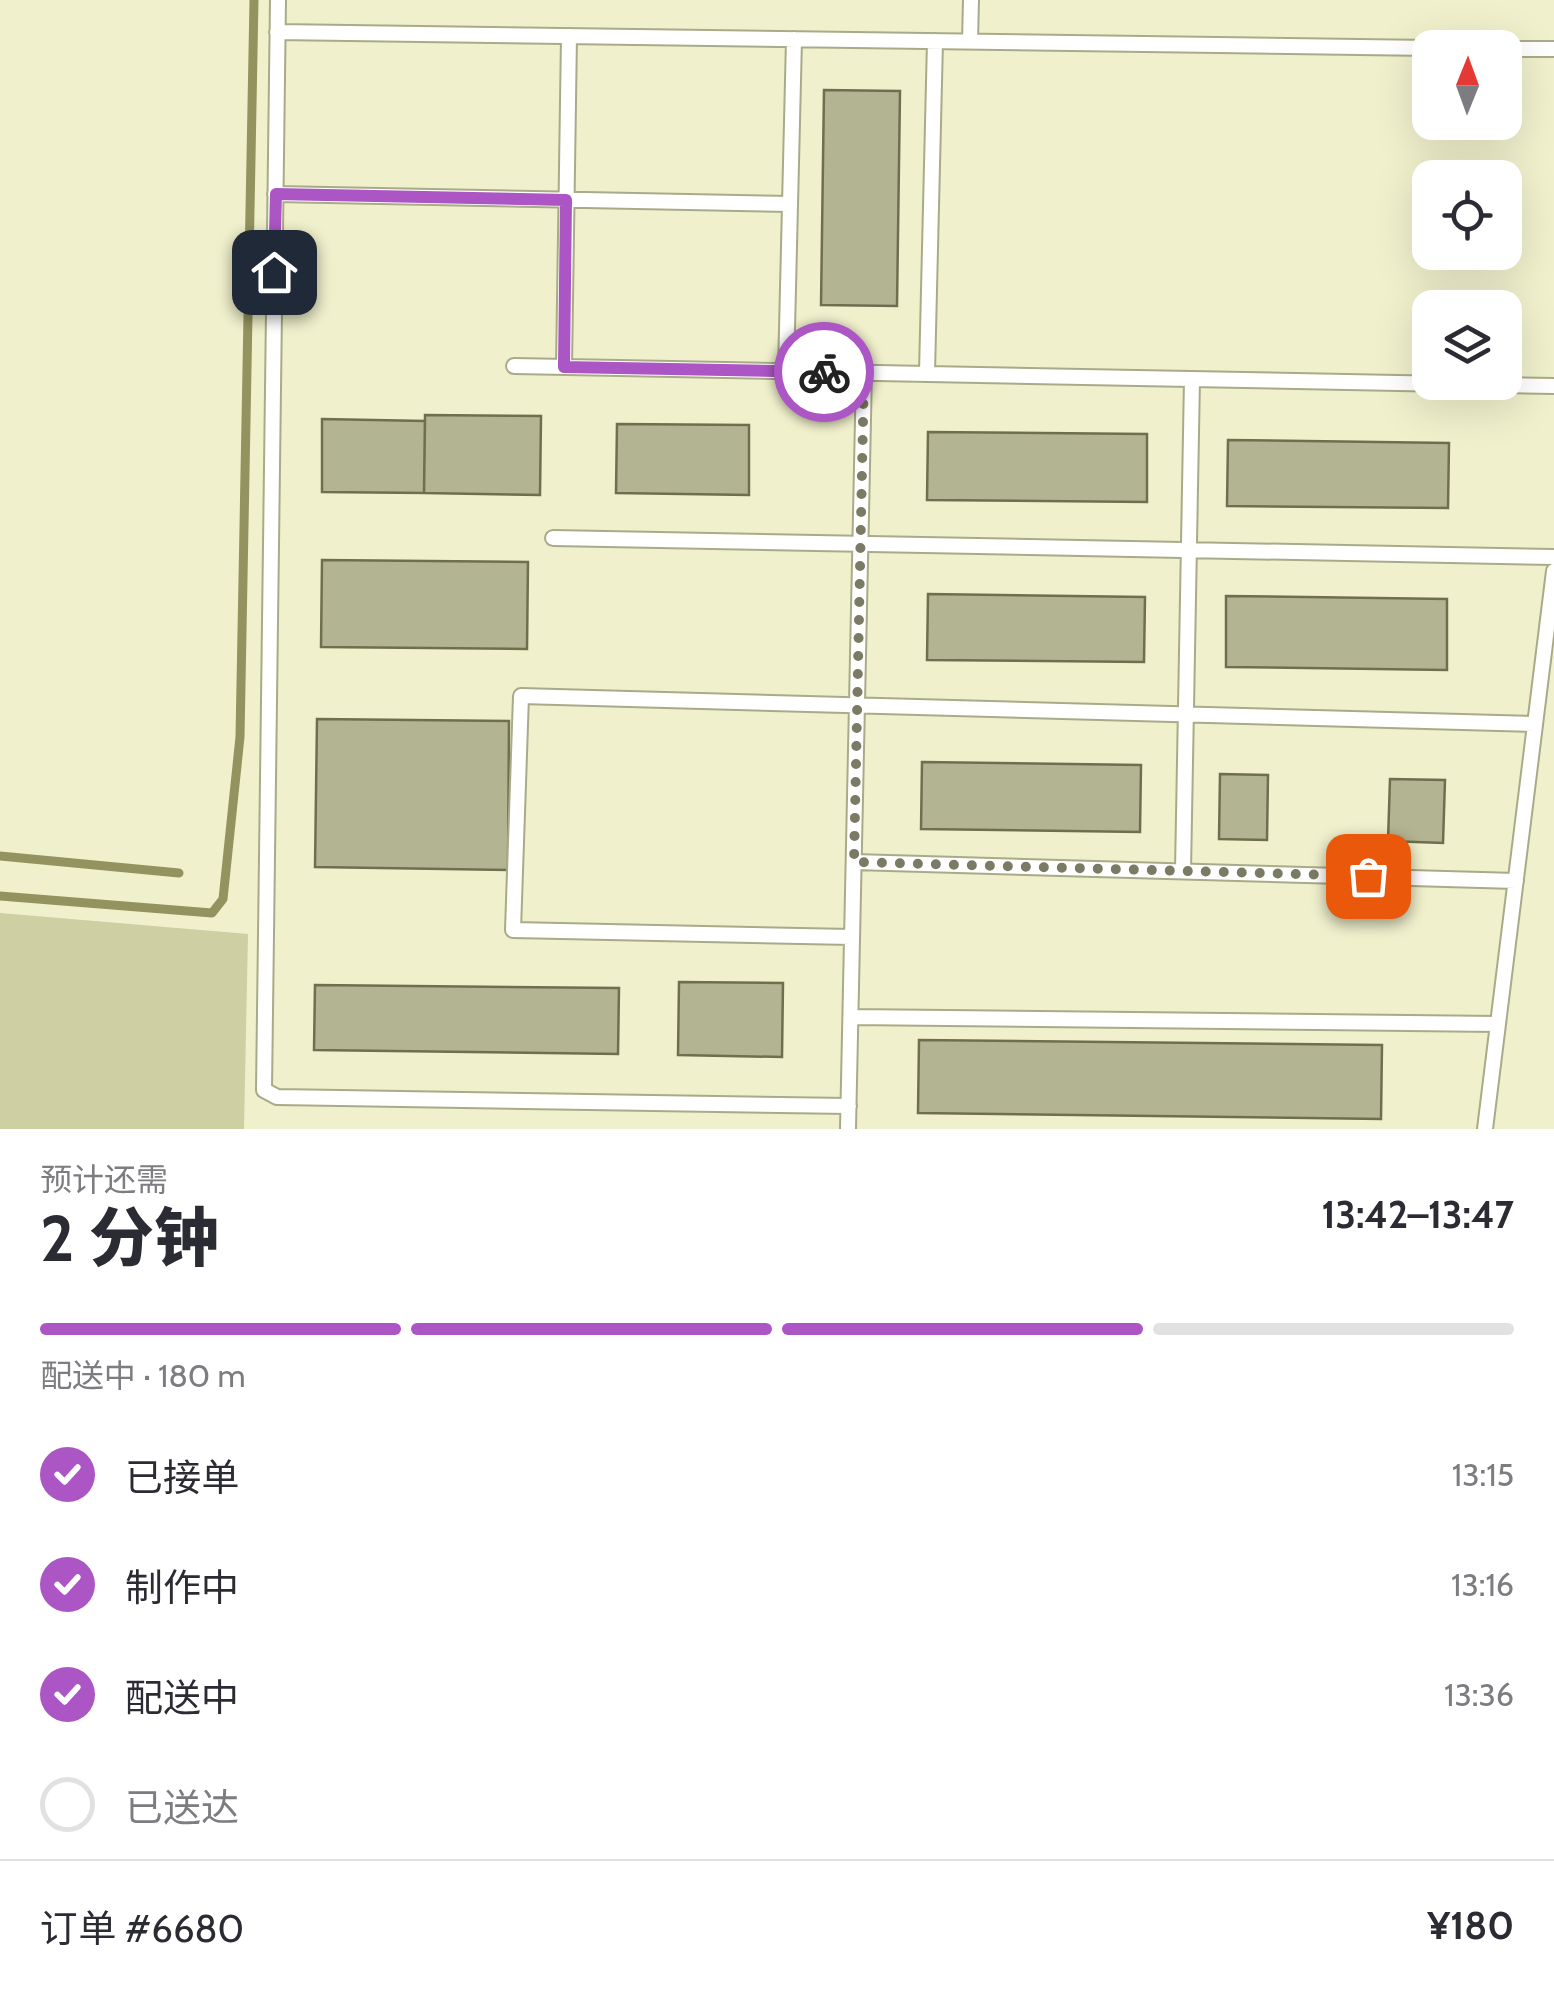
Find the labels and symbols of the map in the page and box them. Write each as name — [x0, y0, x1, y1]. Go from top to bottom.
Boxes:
north arrow — [1412, 30, 1522, 140]
pin — [232, 230, 317, 315]
courier — [774, 322, 874, 422]
pin — [1326, 834, 1411, 919]

